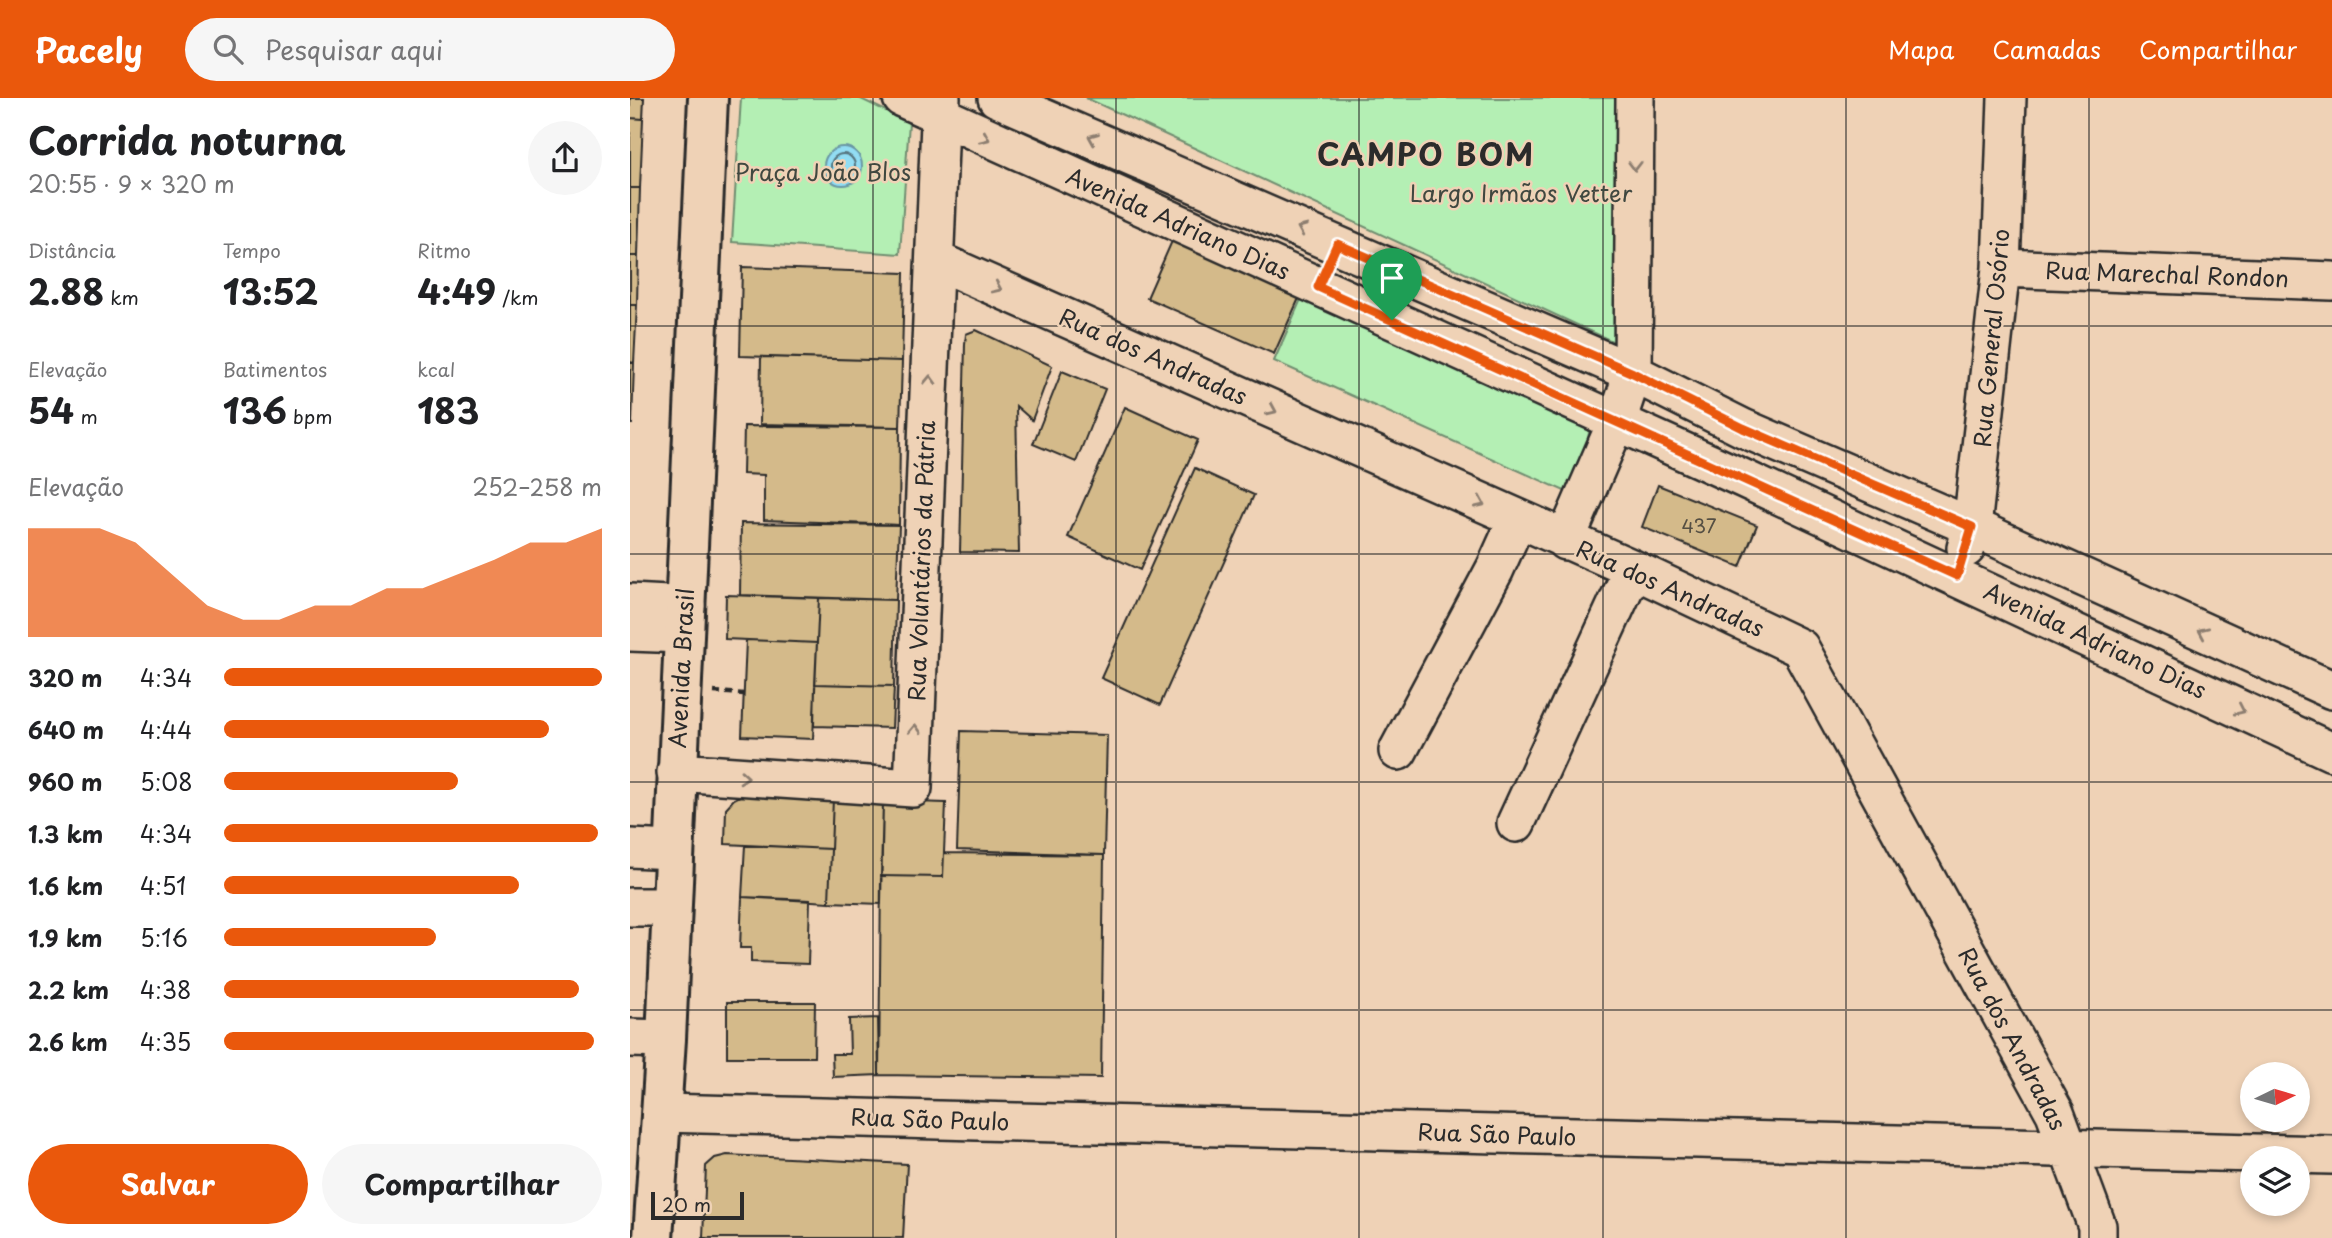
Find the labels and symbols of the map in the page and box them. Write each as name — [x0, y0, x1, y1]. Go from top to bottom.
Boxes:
one-way arrow — [978, 130, 991, 144]
district label: CAMPO BOM — [1317, 131, 1535, 176]
one-way arrow — [1088, 132, 1101, 146]
park label: Praça João Blos — [735, 154, 911, 189]
street label: Avenida Adriano Dias — [1061, 157, 1296, 288]
one-way arrow — [1627, 161, 1643, 172]
park label: Largo Irmãos Vetter — [1410, 175, 1633, 210]
one-way arrow — [1297, 223, 1309, 237]
street label: Rua General Osório — [1964, 227, 2017, 449]
pin — [1362, 248, 1422, 320]
street label: Rua Marechal Rondon — [2045, 252, 2289, 295]
one-way arrow — [990, 280, 1002, 294]
street label: Rua dos Andradas — [1054, 298, 1253, 413]
one-way arrow — [922, 374, 937, 385]
one-way arrow — [1265, 402, 1277, 416]
street label: Rua Voluntários da Pátria — [898, 419, 943, 702]
one-way arrow — [1473, 495, 1485, 509]
house number: 437 — [1682, 511, 1717, 539]
street label: Rua dos Andradas — [1571, 530, 1770, 645]
street label: Avenida Adriano Dias — [1979, 573, 2213, 707]
street label: Avenida Brasil — [659, 587, 702, 749]
one-way arrow — [2198, 626, 2210, 640]
one-way arrow — [2233, 702, 2245, 716]
one-way arrow — [908, 724, 923, 735]
one-way arrow — [739, 769, 750, 784]
street label: Rua dos Andradas — [1950, 941, 2076, 1136]
north arrow — [2240, 1062, 2310, 1132]
street label: Rua São Paulo — [850, 1098, 1010, 1139]
street label: Rua São Paulo — [1417, 1113, 1577, 1154]
scale bar — [651, 1189, 744, 1221]

